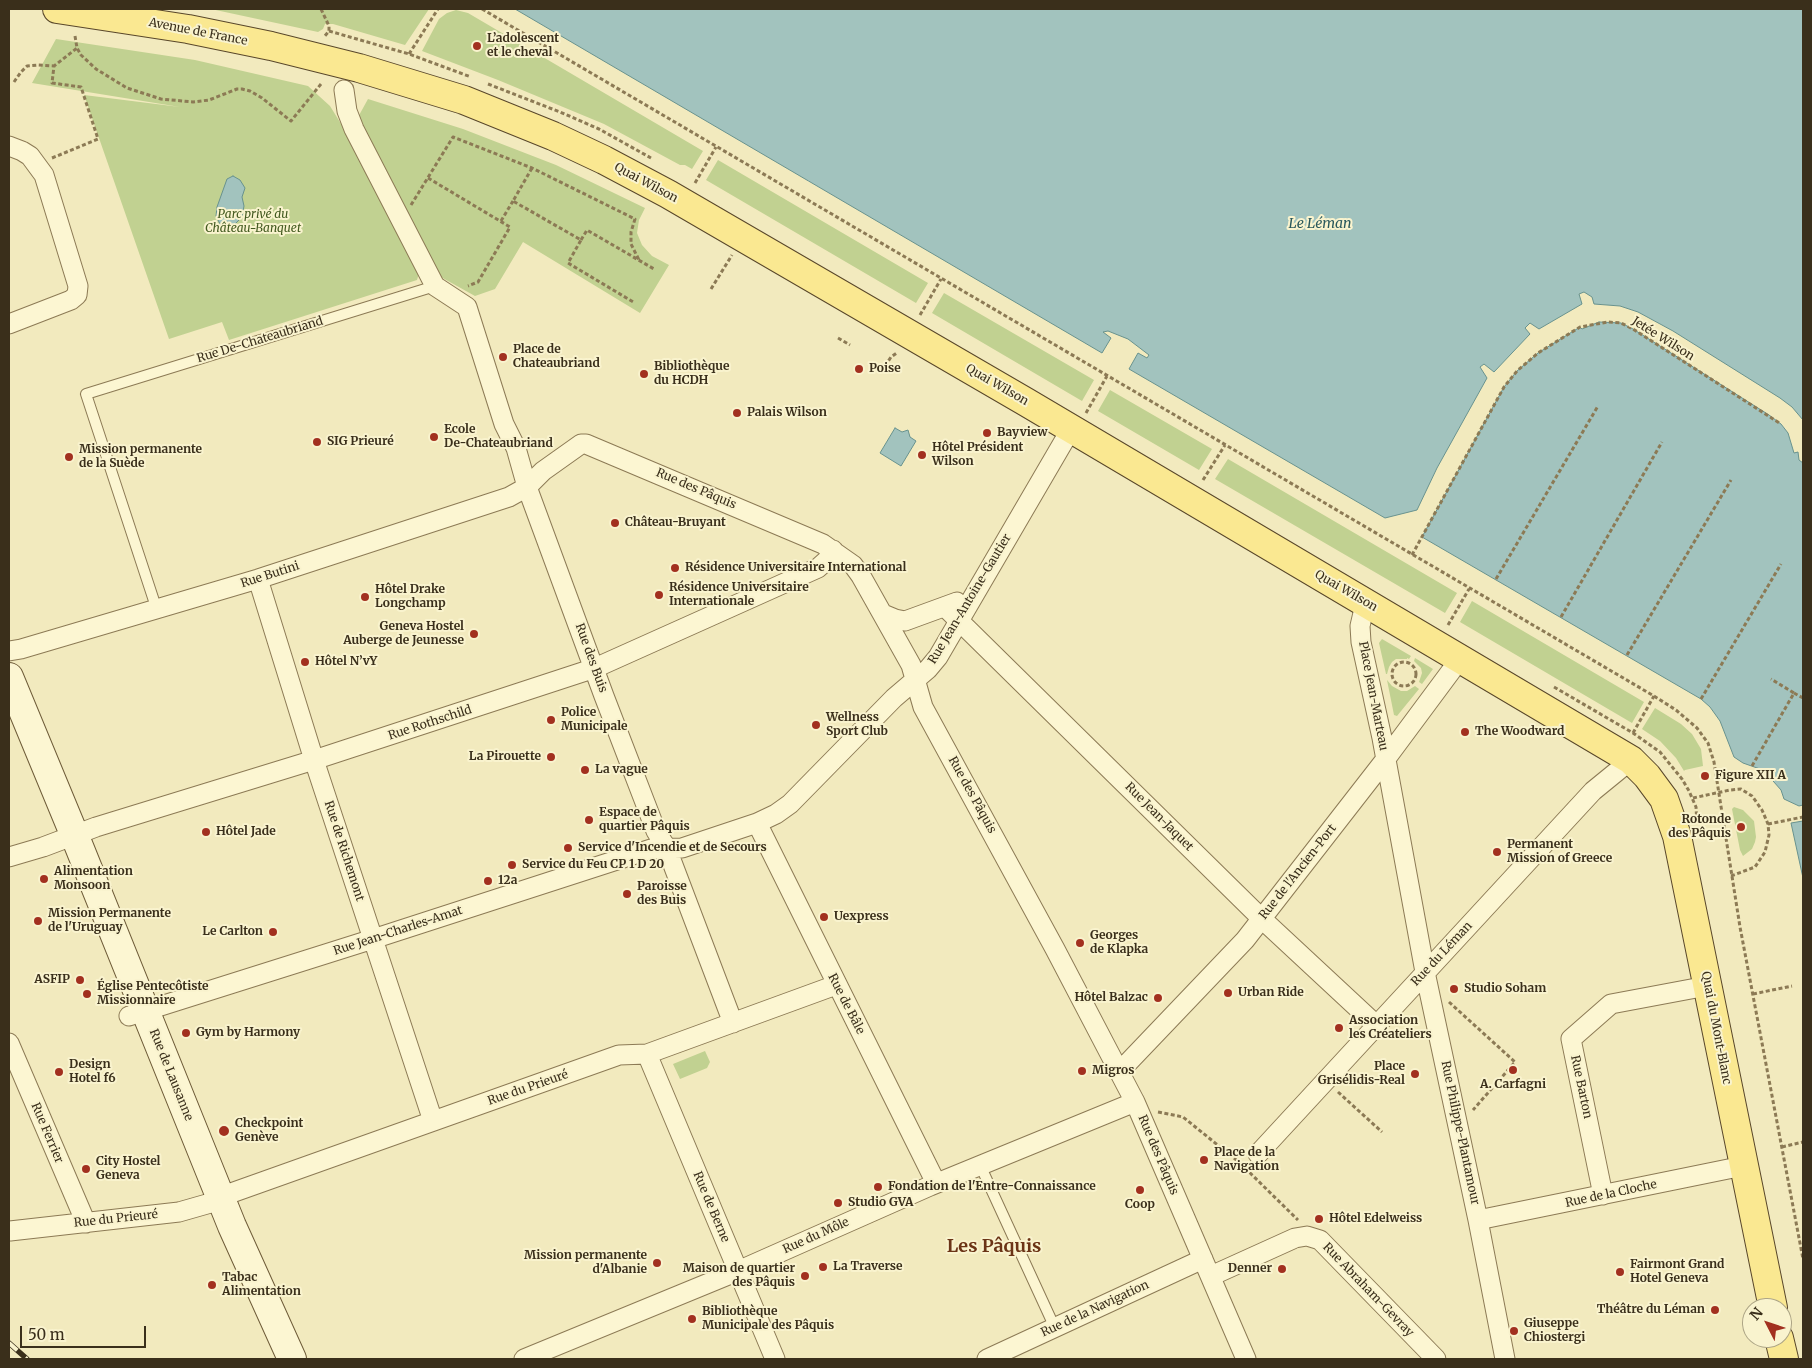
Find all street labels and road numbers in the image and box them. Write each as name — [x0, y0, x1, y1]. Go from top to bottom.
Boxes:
street label: Avenue de France — [147, 15, 249, 49]
street label: Quai Wilson — [612, 160, 680, 206]
street label: Rue De-Chateaubriand — [195, 314, 325, 366]
street label: Jetée Wilson — [1629, 314, 1697, 364]
street label: Quai Wilson — [963, 361, 1031, 409]
street label: Rue des Pâquis — [654, 466, 738, 512]
street label: Rue Jean-Antoine-Gautier — [925, 531, 1015, 667]
street label: Rue Butini — [239, 559, 301, 591]
street label: Quai Wilson — [1312, 567, 1380, 615]
street label: Rue des Buis — [572, 621, 610, 695]
street label: Place Jean-Marteau — [1355, 640, 1391, 752]
street label: Rue Rothschild — [386, 703, 474, 743]
street label: Rue des Pâquis — [945, 754, 999, 836]
street label: Rue Jean-Jaquet — [1122, 780, 1196, 854]
street label: Rue de Richemont — [321, 799, 367, 903]
street label: Rue de l'Ancien-Port — [1256, 822, 1340, 922]
street label: Rue Jean-Charles-Amat — [332, 903, 464, 959]
street label: Rue du Léman — [1409, 919, 1475, 989]
street label: Quai du Mont-Blanc — [1698, 970, 1734, 1086]
street label: Rue de Bâle — [825, 971, 867, 1037]
street label: Rue de Lausanne — [146, 1027, 196, 1123]
street label: Rue Barton — [1567, 1054, 1595, 1120]
street label: Rue Philippe-Plantamour — [1438, 1060, 1482, 1206]
street label: Rue du Prieuré — [486, 1067, 570, 1109]
street label: Rue Ferrier — [28, 1101, 66, 1165]
street label: Rue des Pâquis — [1135, 1113, 1181, 1197]
street label: Rue de Berne — [690, 1169, 732, 1245]
street label: Rue de la Cloche — [1564, 1177, 1658, 1211]
street label: Rue du Prieuré — [73, 1207, 159, 1231]
street label: Rue du Môle — [781, 1215, 851, 1257]
street label: Rue Abraham-Gevray — [1319, 1240, 1417, 1340]
street label: Rue de la Navigation — [1039, 1278, 1151, 1340]

